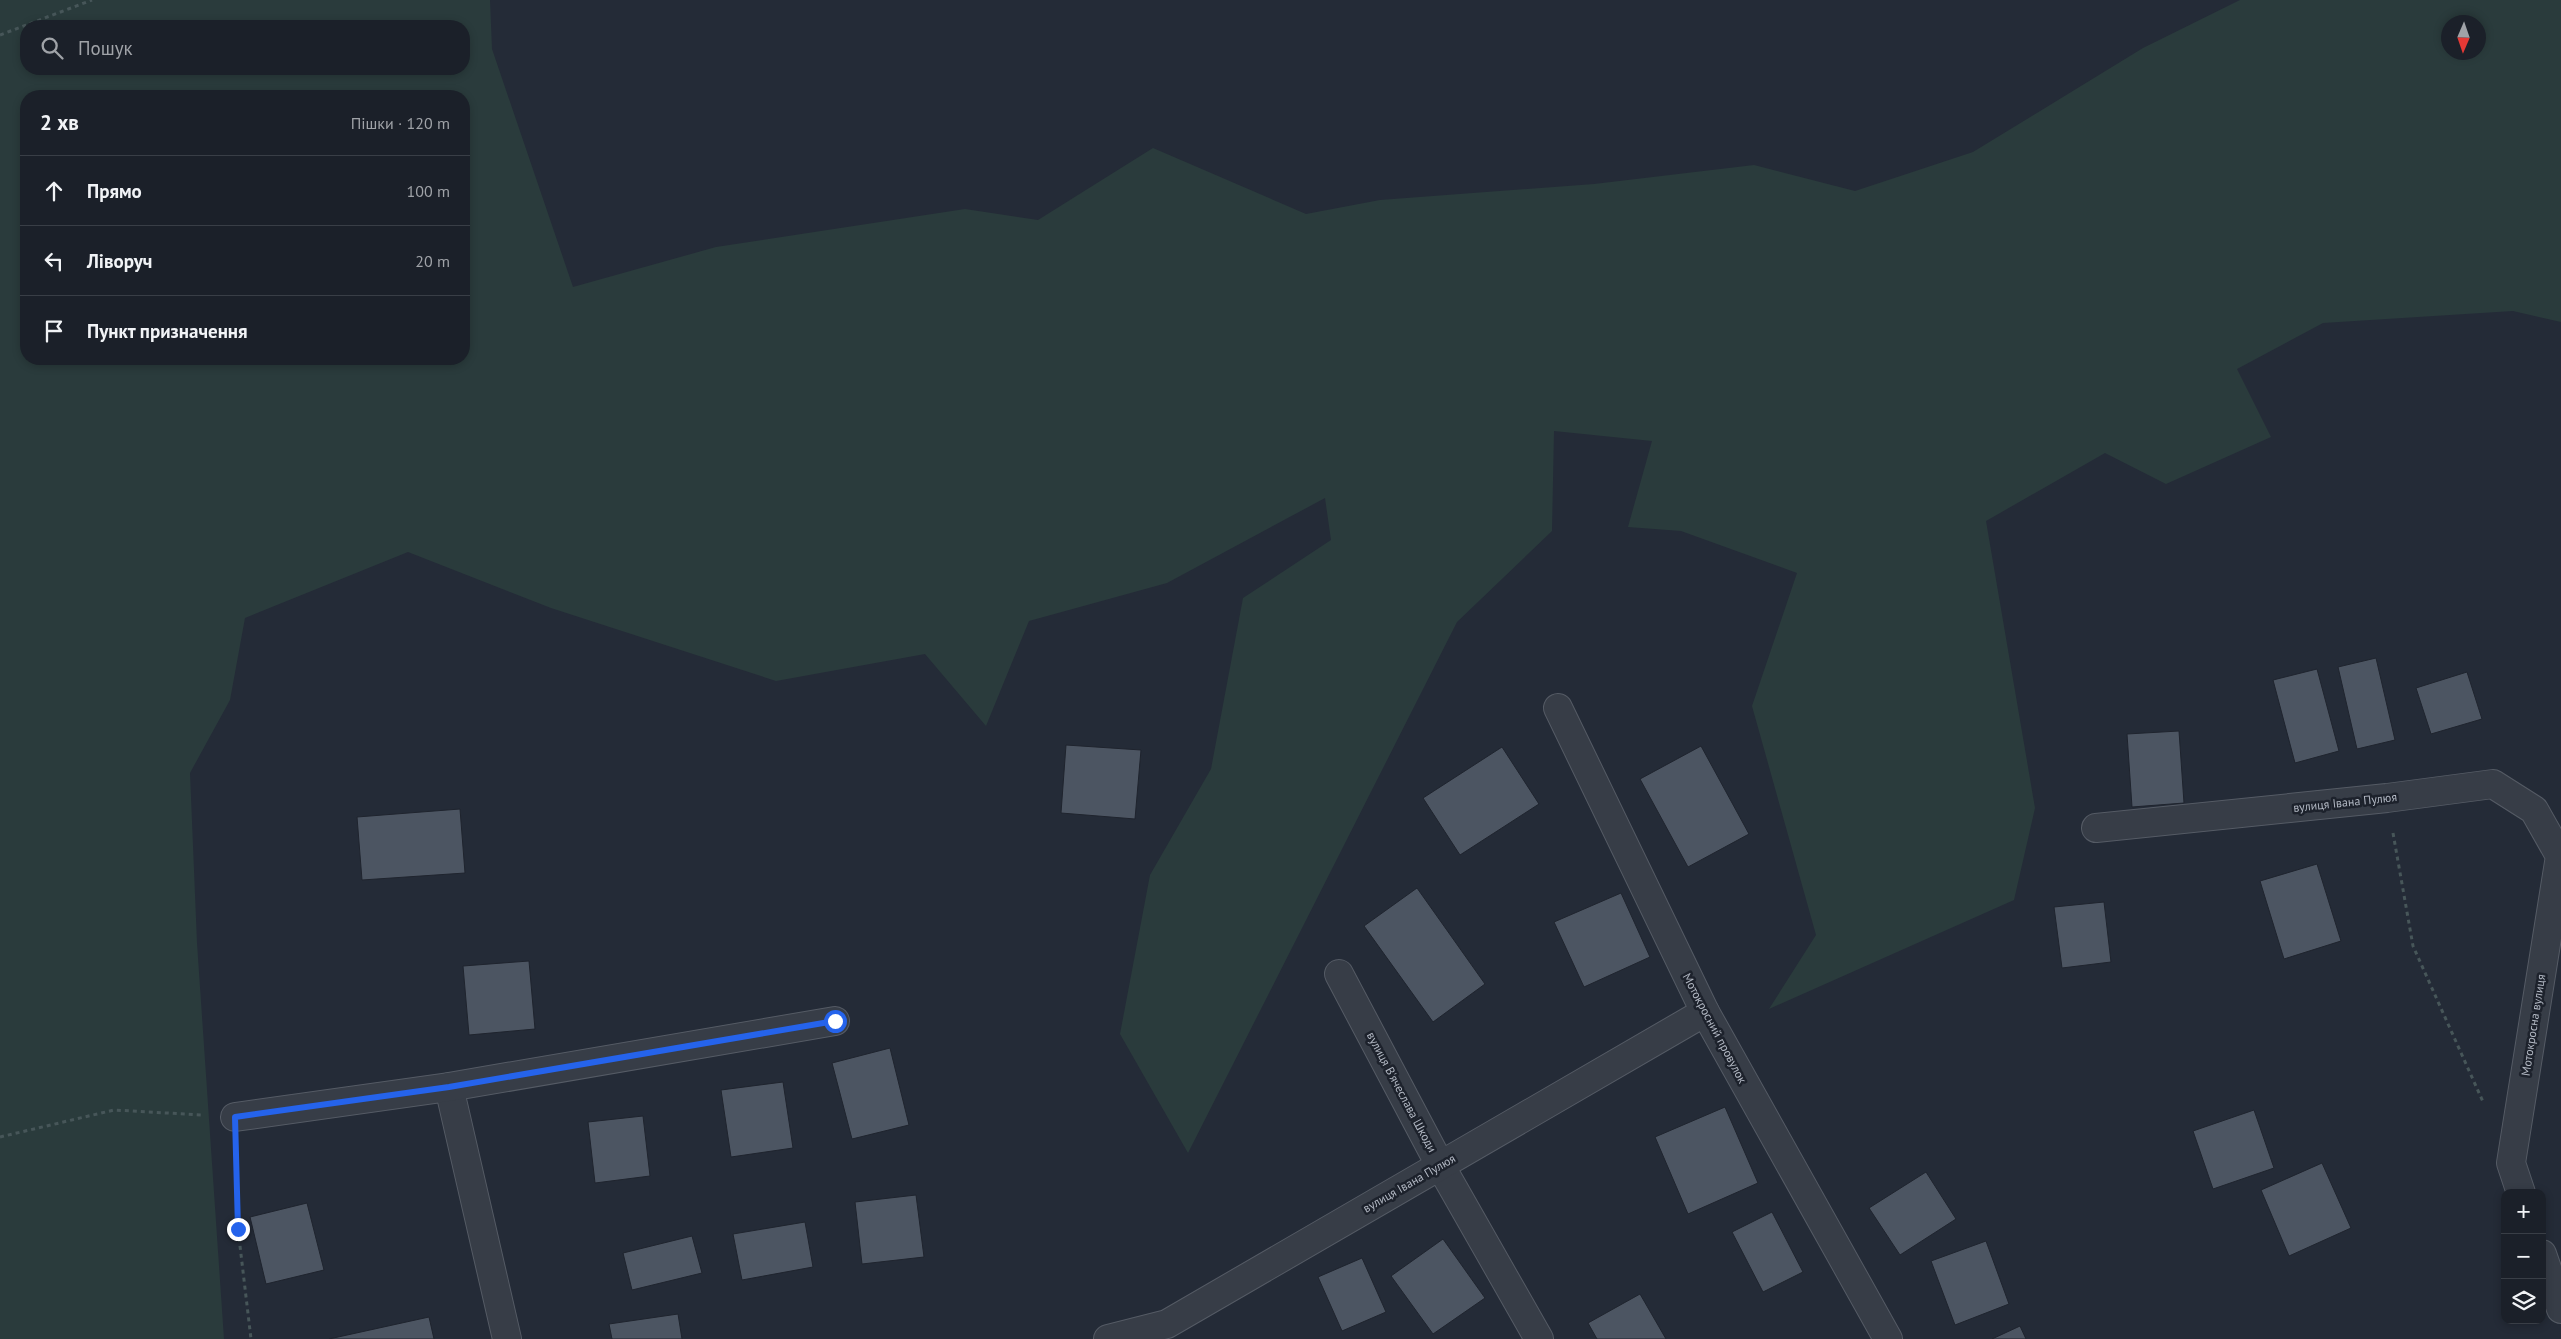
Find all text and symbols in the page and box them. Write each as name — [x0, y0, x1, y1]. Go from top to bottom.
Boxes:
north arrow — [2441, 15, 2486, 60]
search box — [20, 20, 470, 75]
icon: search — [38, 34, 66, 62]
text: Пошук — [78, 36, 133, 60]
text: 2 хв — [40, 109, 79, 136]
text: Пішки · 120 m — [351, 113, 450, 133]
icon: ahead — [40, 177, 68, 205]
text: Прямо — [87, 179, 142, 203]
text: 100 m — [407, 181, 450, 201]
icon: left — [40, 247, 68, 275]
text: Ліворуч — [87, 249, 152, 273]
text: 20 m — [415, 251, 450, 271]
icon: arrive — [40, 317, 68, 345]
text: Пункт призначення — [87, 319, 248, 343]
street label: вулиця Івана Пулюя — [2292, 789, 2398, 815]
street label: Мотокросний провулок — [1680, 970, 1751, 1086]
street label: Мотокросна вулиця — [2518, 973, 2548, 1077]
route start — [824, 1010, 847, 1033]
street label: вулиця В'ячеслава Шкоди — [1364, 1029, 1440, 1155]
street label: вулиця Івана Пулюя — [1360, 1150, 1458, 1216]
map controls — [2501, 1189, 2546, 1324]
button: + — [2501, 1189, 2546, 1234]
route end — [227, 1218, 250, 1241]
button: − — [2501, 1234, 2546, 1279]
button: layers — [2501, 1279, 2546, 1324]

